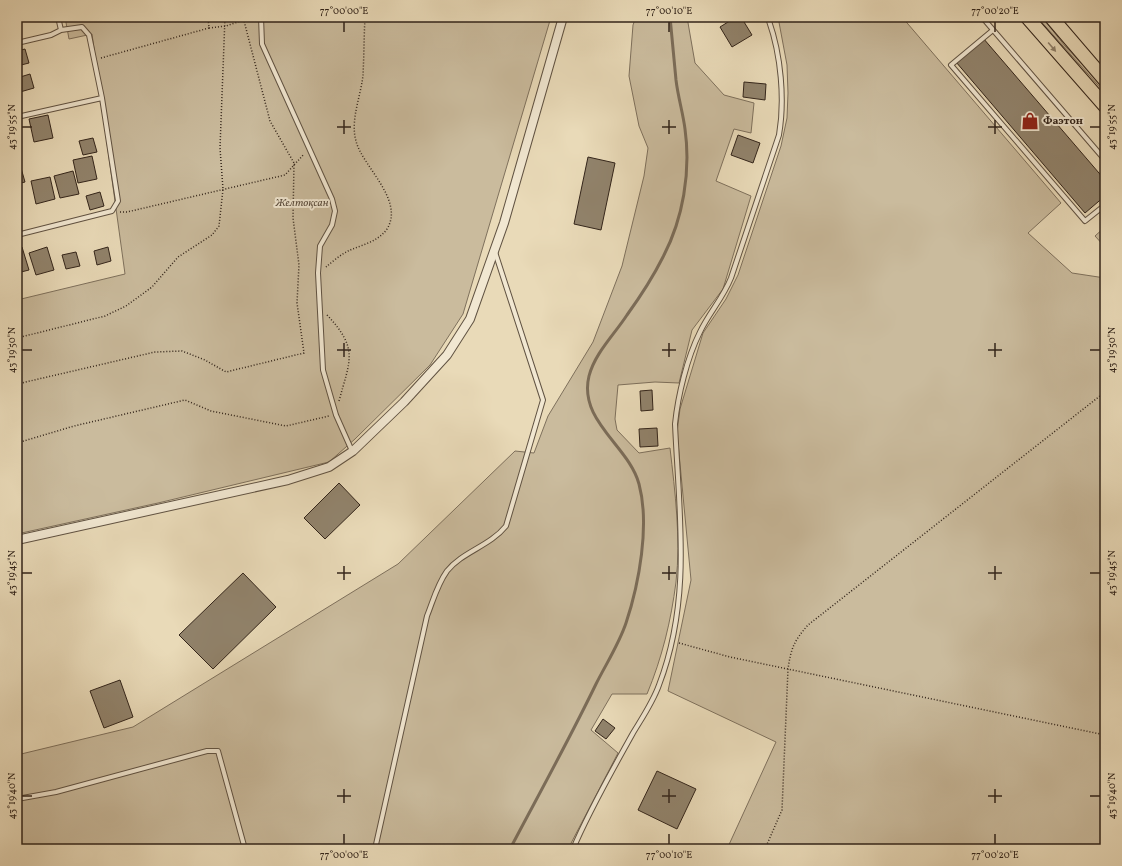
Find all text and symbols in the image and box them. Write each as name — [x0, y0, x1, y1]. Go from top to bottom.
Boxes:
text: 77°00'00"E — [320, 4, 368, 18]
text: 77°00'10"E — [646, 4, 692, 18]
text: 77°00'20"E — [971, 4, 1019, 18]
one-way arrow — [1048, 42, 1057, 52]
text: 43°19'55"N — [5, 104, 19, 150]
text: 43°19'55"N — [1105, 104, 1119, 150]
shop icon: Фаэтон — [1020, 111, 1040, 131]
place label: Фаэтон — [1043, 114, 1083, 129]
park label: Желтоқсан — [274, 196, 329, 211]
text: 43°19'50"N — [5, 326, 19, 373]
text: 43°19'50"N — [1105, 326, 1119, 373]
text: 43°19'45"N — [5, 550, 19, 596]
text: 43°19'45"N — [1105, 550, 1119, 596]
text: 43°19'40"N — [5, 772, 19, 819]
text: 43°19'40"N — [1105, 772, 1119, 819]
text: 77°00'00"E — [320, 848, 368, 862]
text: 77°00'10"E — [646, 848, 692, 862]
text: 77°00'20"E — [971, 848, 1019, 862]

